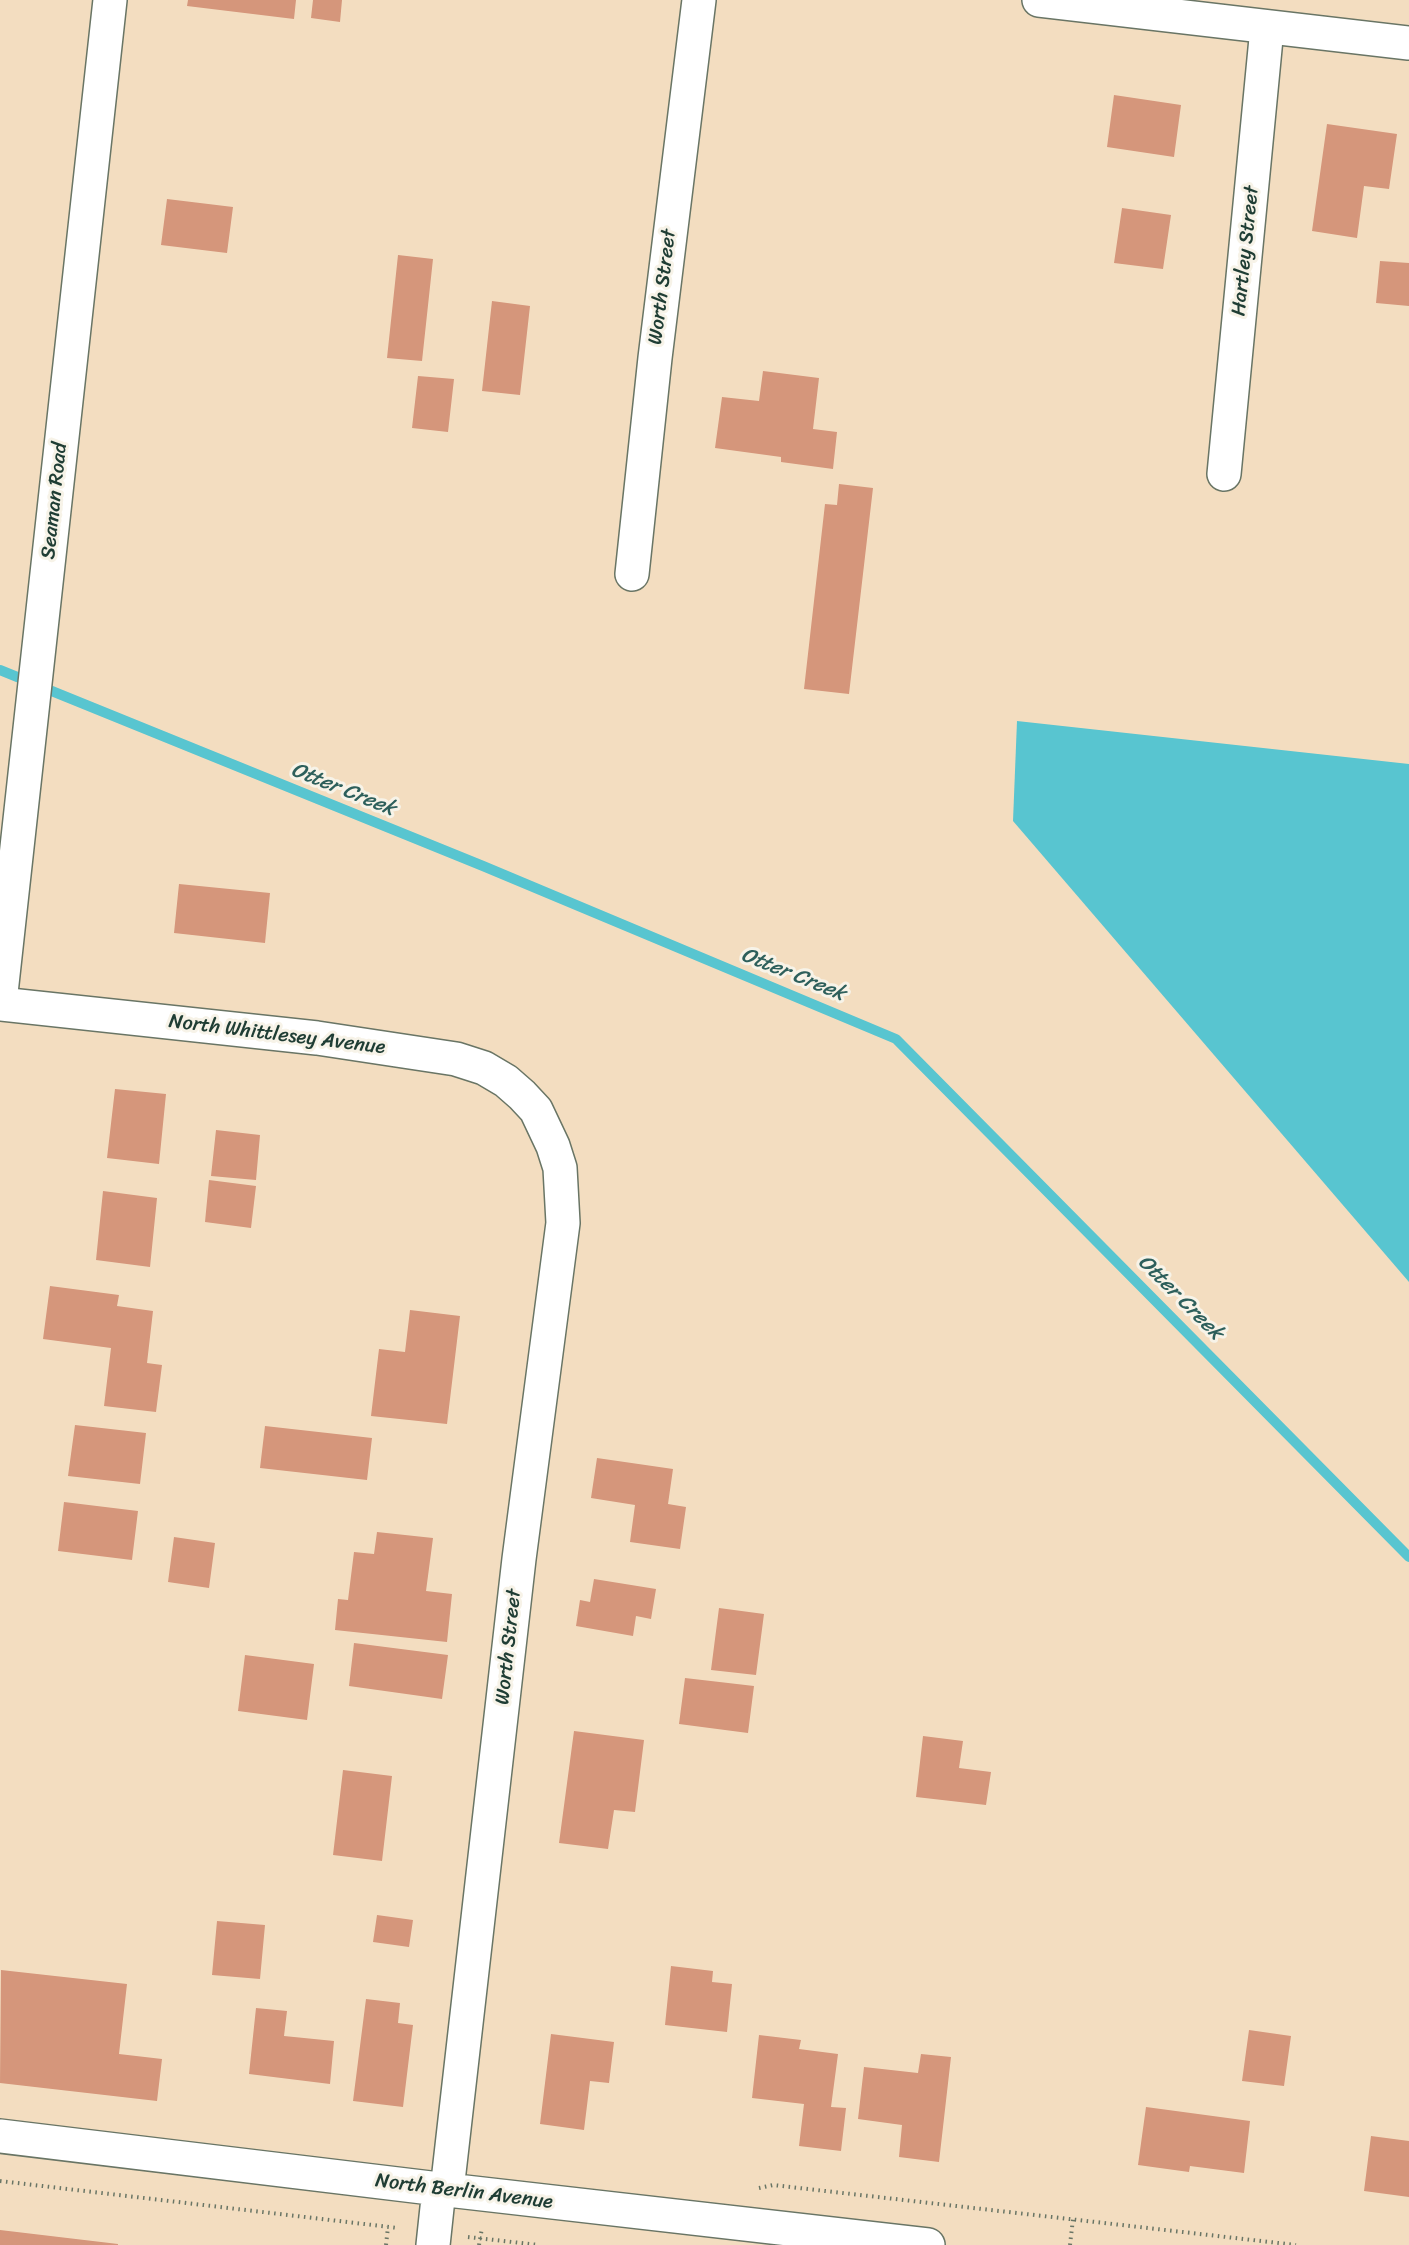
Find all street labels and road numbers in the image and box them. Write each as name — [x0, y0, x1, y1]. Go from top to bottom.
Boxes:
street label: Hartley Street — [1227, 185, 1265, 317]
street label: Worth Street — [644, 228, 682, 346]
street label: Seaman Road — [37, 441, 73, 561]
street label: North Whittlesey Avenue — [167, 1010, 387, 1060]
street label: Worth Street — [491, 1588, 527, 1706]
street label: North Berlin Avenue — [374, 2169, 554, 2215]

